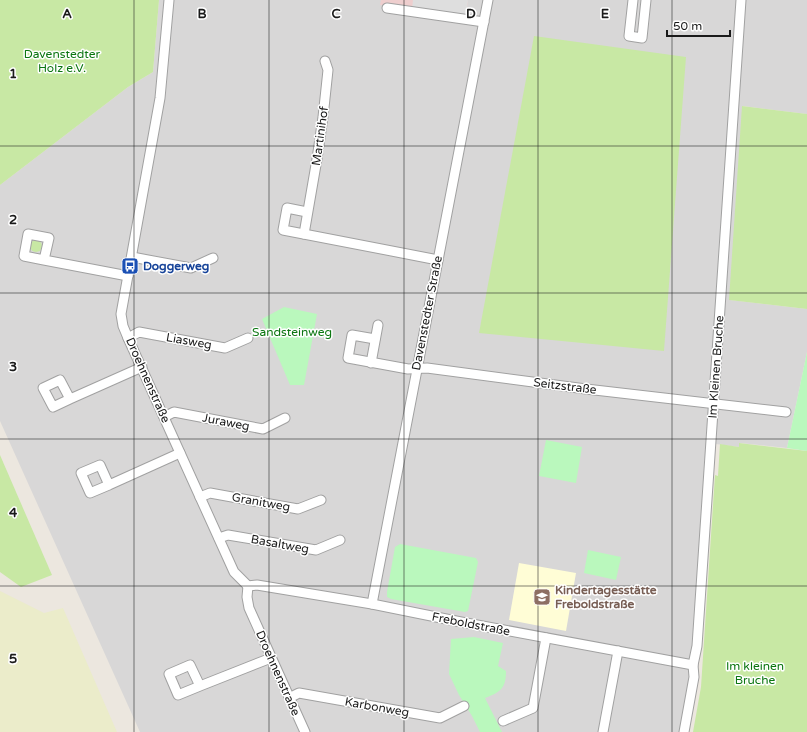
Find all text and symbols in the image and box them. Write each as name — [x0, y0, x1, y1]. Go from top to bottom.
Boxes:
text: A — [62, 6, 72, 22]
text: B — [197, 6, 207, 22]
text: C — [331, 6, 341, 22]
text: D — [466, 6, 476, 22]
text: E — [601, 6, 609, 22]
scale bar — [667, 12, 730, 38]
text: 50 m — [673, 19, 702, 33]
park label: Davenstedter Holz e.V. — [24, 47, 101, 75]
text: 1 — [9, 66, 17, 82]
street label: Martinihof — [309, 105, 331, 167]
text: 2 — [9, 212, 17, 228]
street label: Davenstedter Straße — [409, 254, 445, 372]
bus stop icon: Doggerweg — [120, 256, 140, 276]
place label: Doggerweg — [143, 259, 209, 274]
street label: Im Kleinen Bruche — [705, 315, 727, 419]
park label: Sandsteinweg — [252, 325, 332, 339]
street label: Liasweg — [165, 330, 213, 352]
street label: Droehnenstraße — [123, 335, 173, 425]
text: 3 — [9, 359, 17, 375]
street label: Seitzstraße — [533, 375, 598, 397]
street label: Juraweg — [201, 411, 251, 433]
street label: Granitweg — [231, 490, 291, 514]
text: 4 — [9, 505, 18, 521]
street label: Basaltweg — [250, 532, 310, 556]
place label: Kindertagesstätte Freboldstraße — [555, 583, 657, 611]
school or university icon: Kindertagesstätte Freboldstraße — [532, 587, 552, 607]
street label: Freboldstraße — [431, 610, 511, 638]
street label: Droehnenstraße — [253, 628, 303, 718]
text: 5 — [9, 651, 17, 667]
park label: Im kleinen Bruche — [726, 659, 784, 687]
street label: Karbonweg — [344, 694, 410, 720]

